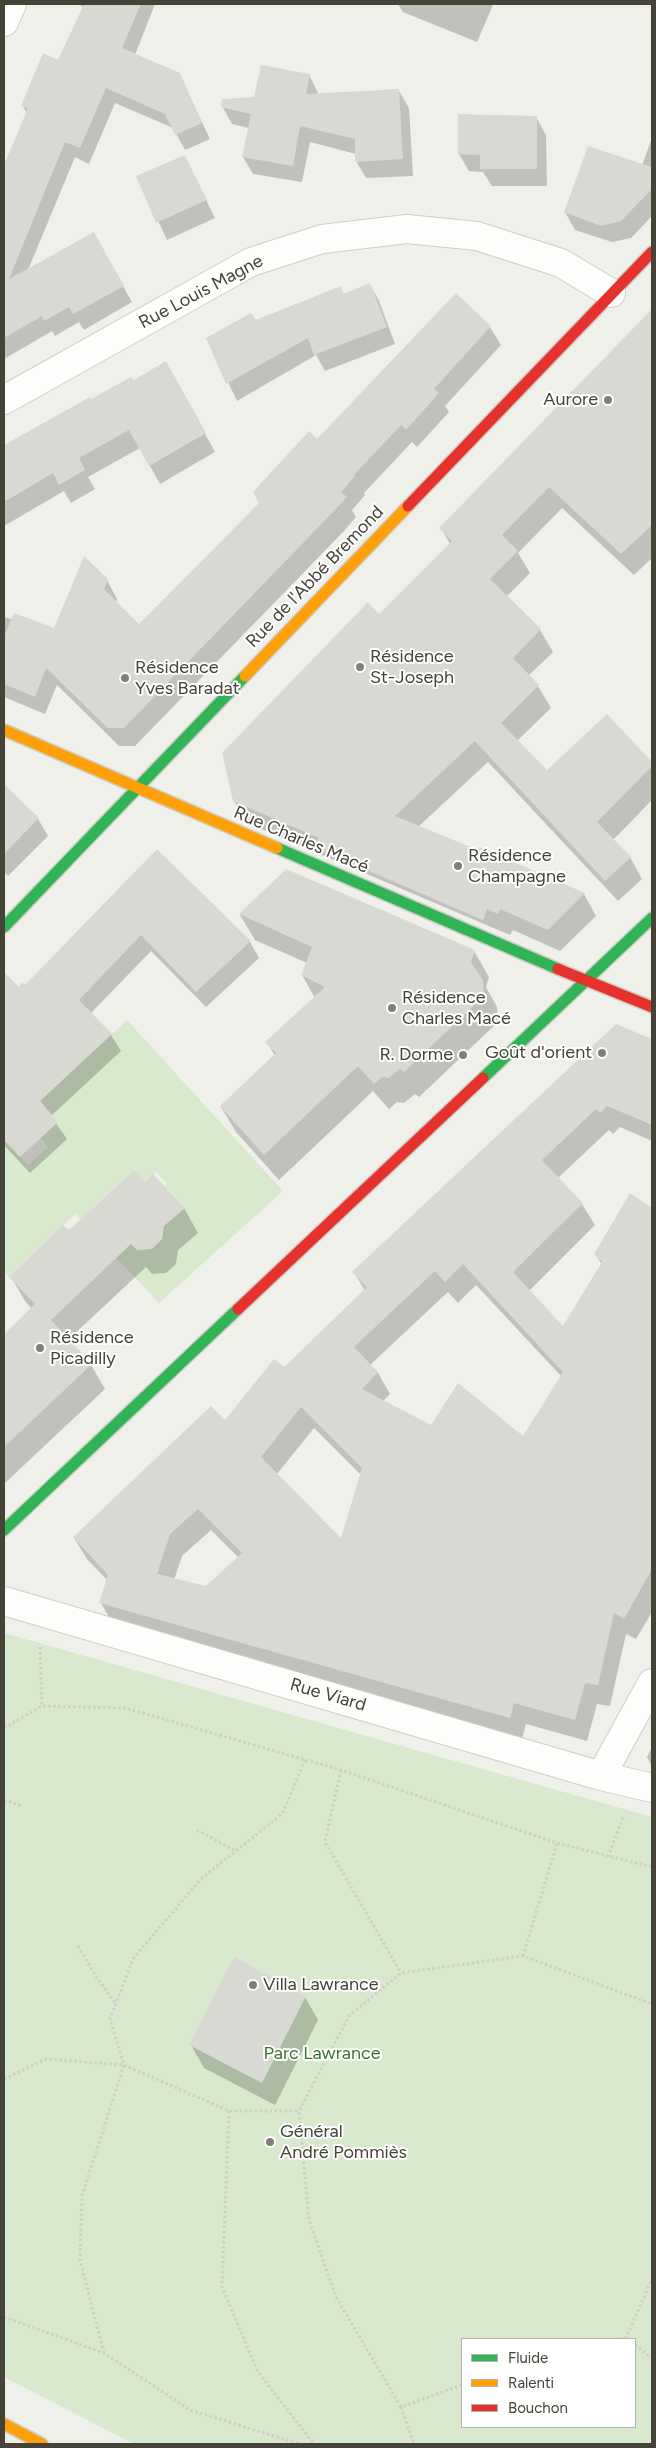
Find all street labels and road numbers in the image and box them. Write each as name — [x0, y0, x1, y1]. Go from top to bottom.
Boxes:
street label: Rue Louis Magne — [135, 250, 267, 334]
street label: Rue de l'Abbé Bremond — [242, 502, 388, 652]
street label: Rue Charles Macé — [230, 802, 372, 878]
street label: Rue Viard — [288, 1674, 368, 1716]

